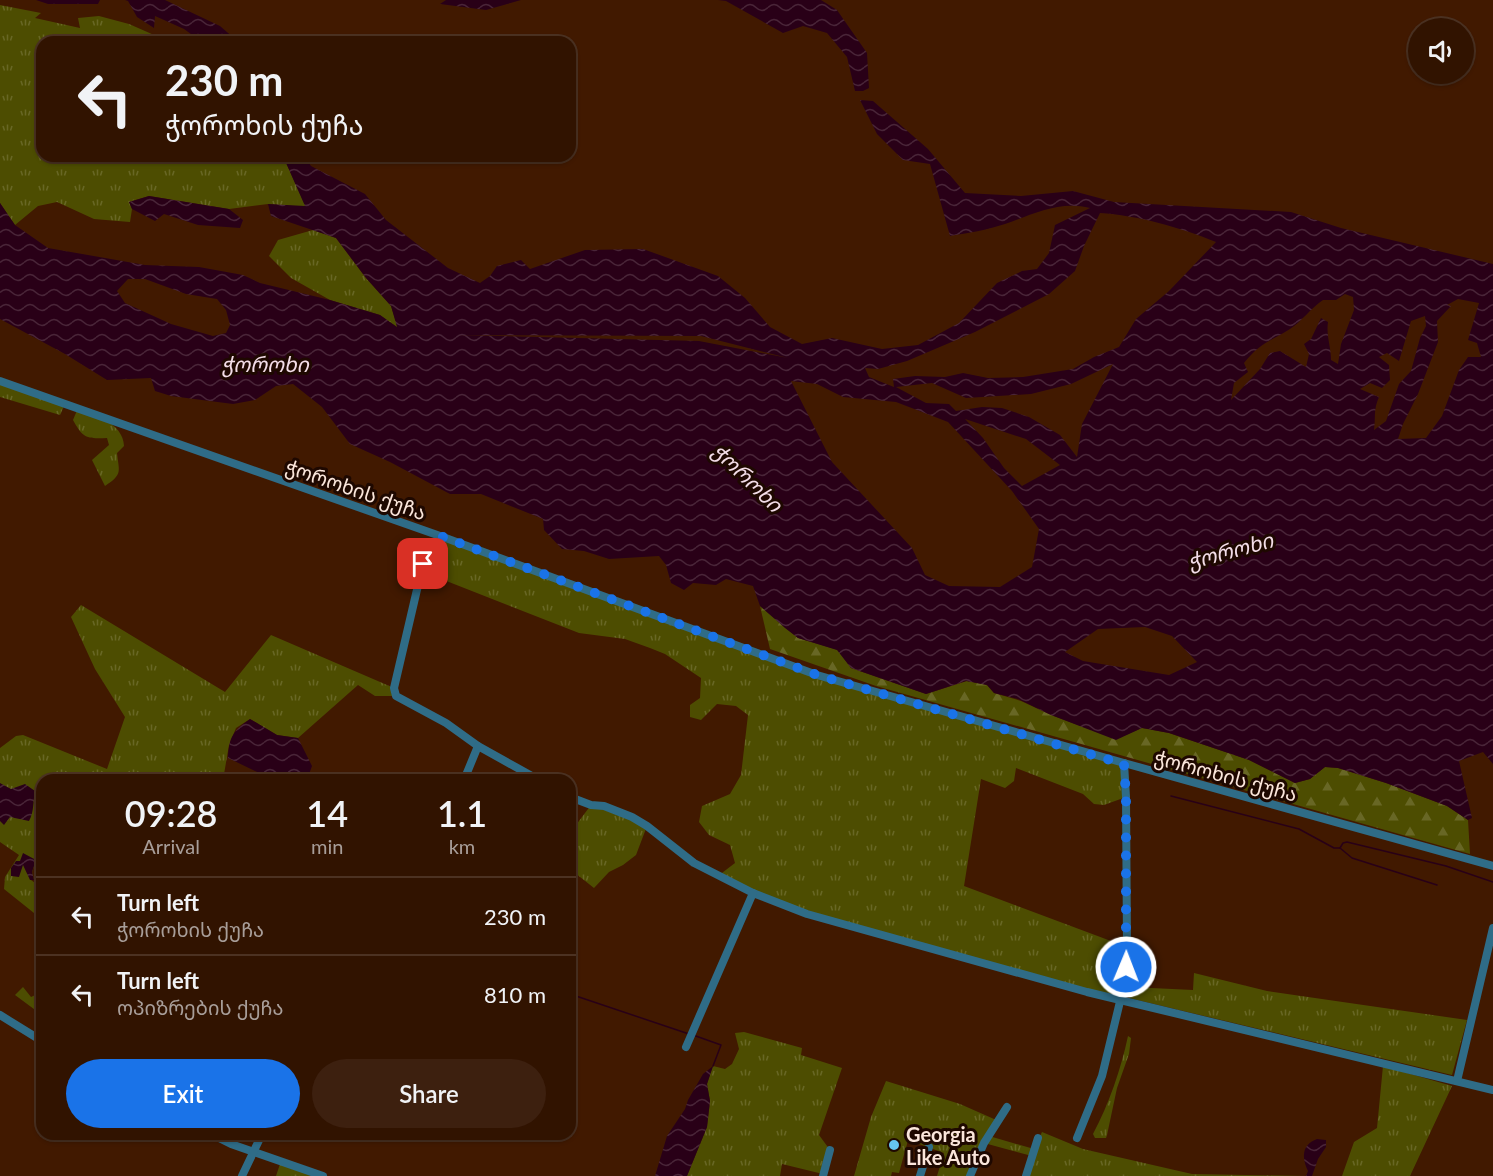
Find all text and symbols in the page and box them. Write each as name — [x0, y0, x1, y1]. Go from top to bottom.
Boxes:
map controls — [1408, 18, 1474, 84]
button: sound — [1408, 18, 1474, 84]
text: 230 m — [165, 55, 283, 105]
icon: left — [66, 60, 144, 138]
text: ჭოროხის ქუჩა — [165, 108, 364, 141]
water label: ჭოროხი — [221, 351, 310, 378]
water label: ჭოროხი — [707, 438, 789, 518]
street label: ჭოროხის ქუჩა — [282, 454, 429, 525]
water label: ჭოროხი — [1185, 526, 1277, 575]
pin — [397, 538, 448, 589]
icon: arrive — [406, 547, 439, 580]
street label: ჭოროხის ქუჩა — [1152, 744, 1300, 807]
text: 09:28 — [125, 791, 217, 835]
text: 14 — [306, 791, 348, 835]
text: 1.1 — [437, 791, 487, 835]
text: Arrival — [142, 834, 200, 858]
text: min — [311, 834, 343, 858]
text: km — [449, 834, 475, 858]
text: Turn left — [117, 889, 199, 916]
icon: left — [66, 900, 99, 933]
text: 230 m — [484, 903, 546, 930]
text: ჭოროხის ქუჩა — [117, 917, 264, 941]
position arrow — [1094, 935, 1158, 999]
text: Turn left — [117, 967, 199, 994]
icon: left — [66, 978, 99, 1011]
text: 810 m — [484, 981, 546, 1008]
text: ოპიზრების ქუჩა — [117, 995, 283, 1019]
button: Exit — [66, 1059, 300, 1128]
button: Share — [312, 1059, 546, 1128]
place label: Georgia Like Auto — [906, 1122, 990, 1169]
marker: Georgia Like Auto — [887, 1138, 901, 1152]

